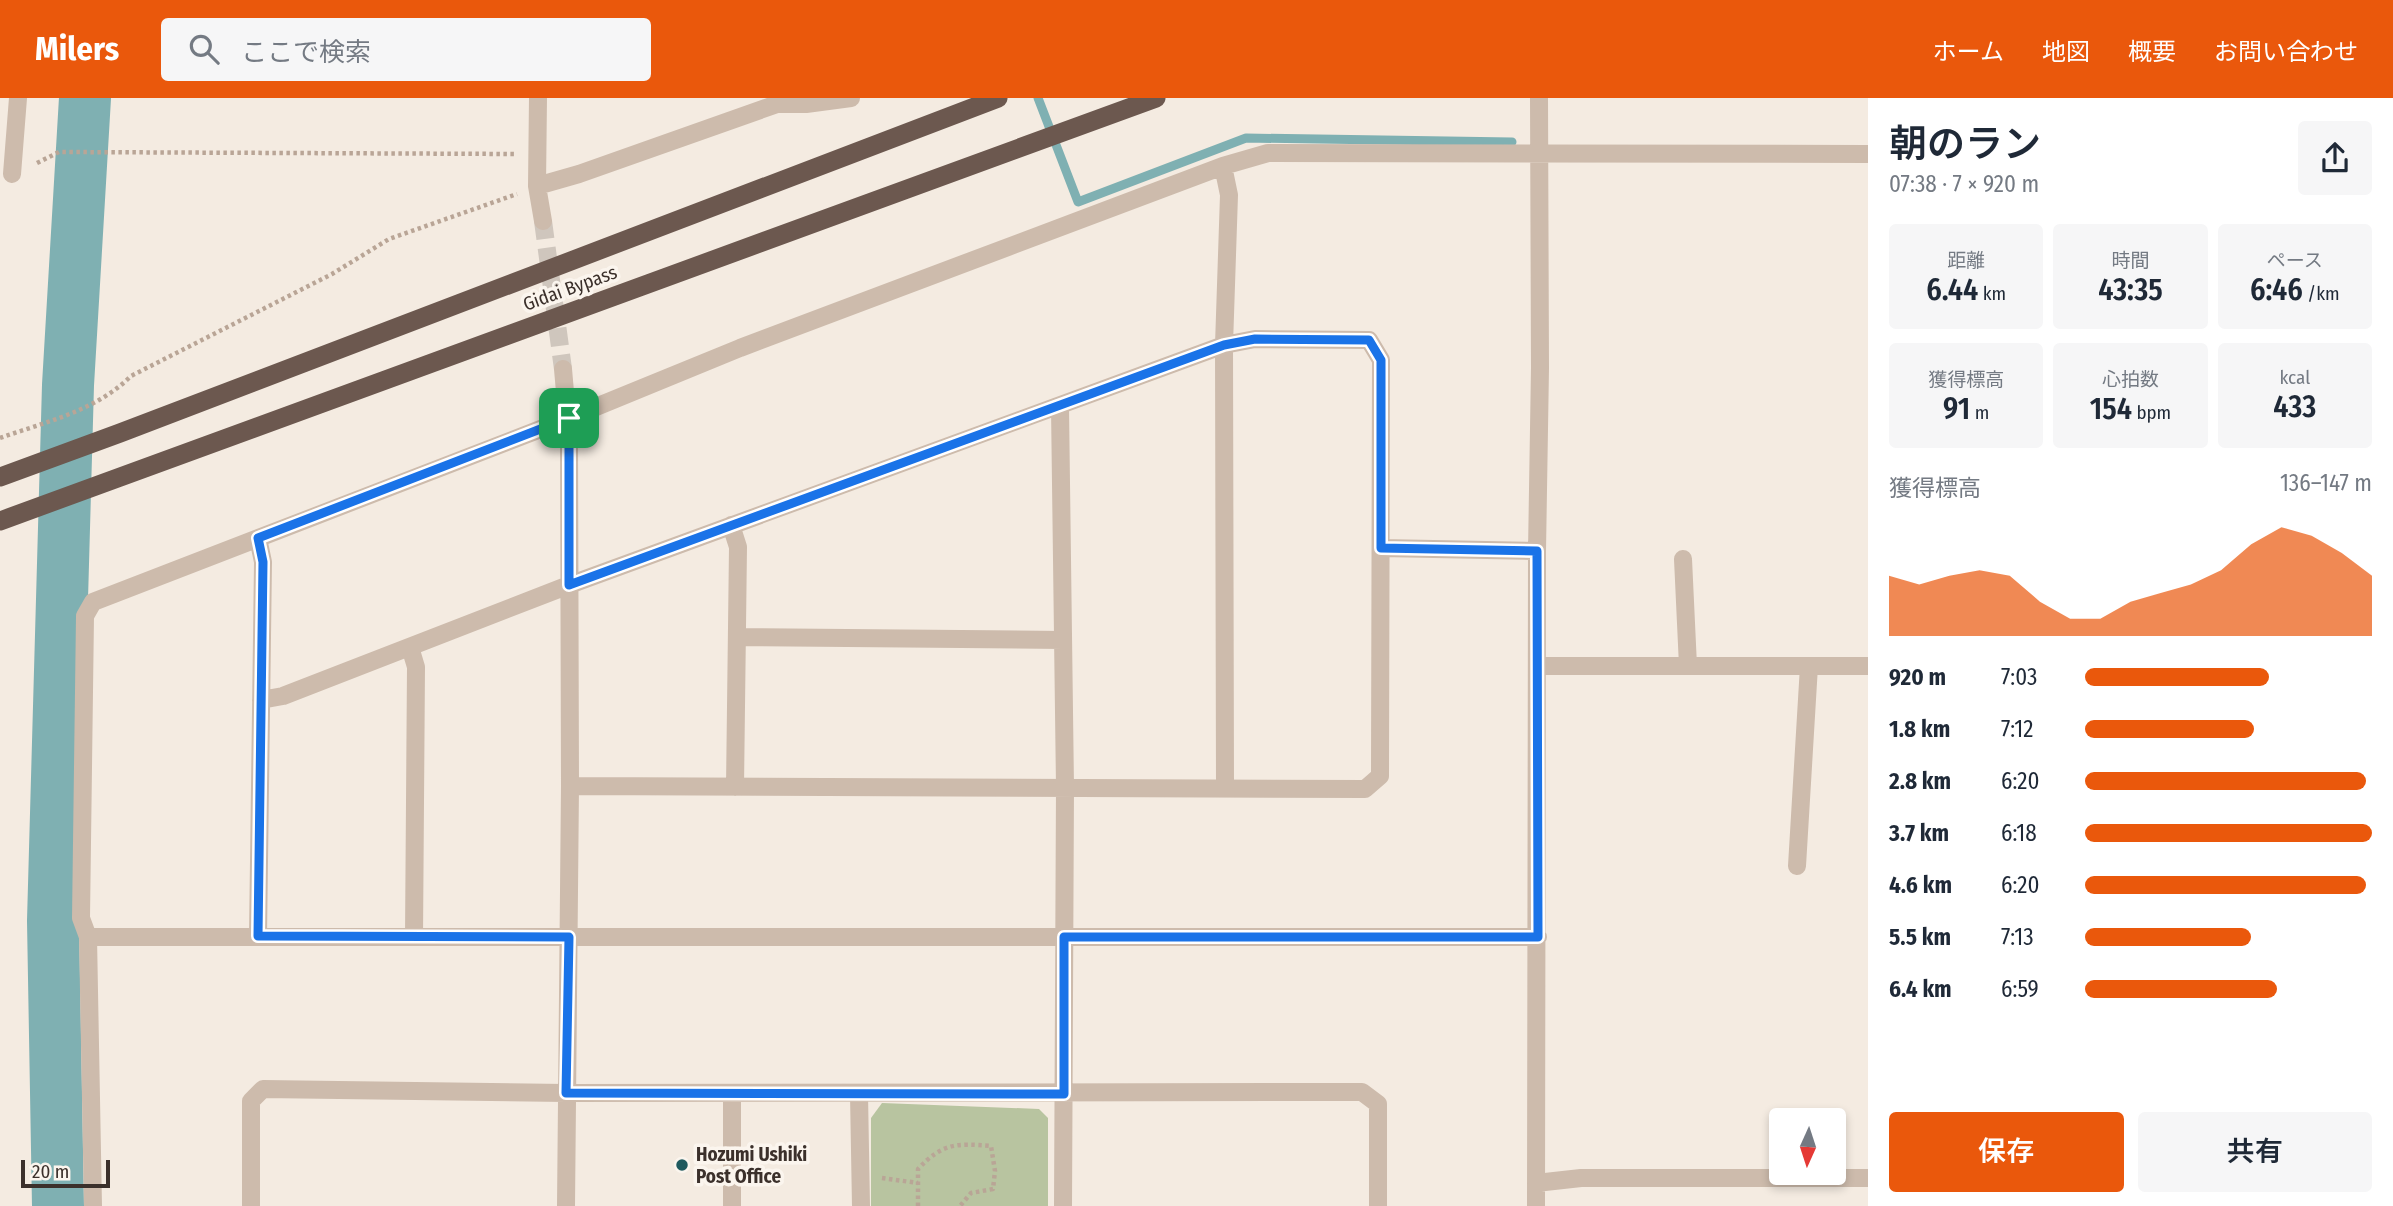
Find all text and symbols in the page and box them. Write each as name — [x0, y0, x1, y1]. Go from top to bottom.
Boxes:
search box — [161, 18, 651, 81]
text: Milers — [35, 29, 119, 69]
icon: search — [185, 30, 223, 68]
text: ここで検索 — [241, 37, 371, 68]
text: ホーム — [1933, 38, 2004, 66]
text: 地図 — [2042, 38, 2090, 66]
text: 概要 — [2128, 38, 2176, 66]
text: お問い合わせ — [2214, 38, 2358, 66]
text: 朝のラン — [1889, 121, 2041, 167]
button: share — [2298, 121, 2372, 195]
text: 07:38 · 7 × 920 m — [1889, 170, 2039, 198]
text: 距離 — [1947, 249, 1985, 272]
text: 時間 — [2111, 249, 2150, 272]
text: ペース — [2267, 249, 2323, 272]
street label: Gidai Bypass — [520, 260, 620, 316]
text: 6.44 — [1926, 272, 1978, 308]
text: 43:35 — [2098, 272, 2163, 308]
text: 6:46 — [2250, 272, 2303, 308]
text: km — [1978, 282, 2006, 305]
text: /km — [2303, 282, 2340, 305]
text: kcal — [2279, 366, 2310, 389]
text: 獲得標高 — [1928, 368, 2004, 391]
text: 心拍数 — [2102, 368, 2159, 391]
pin — [539, 388, 599, 448]
text: 433 — [2273, 389, 2316, 425]
text: 91 — [1943, 391, 1970, 427]
text: 154 — [2090, 391, 2132, 427]
icon: arrive — [550, 399, 588, 437]
text: m — [1970, 401, 1989, 424]
text: bpm — [2132, 401, 2171, 424]
text: 136–147 m — [2280, 469, 2372, 497]
text: 獲得標高 — [1889, 474, 1981, 502]
text: 920 m — [1889, 663, 1946, 691]
text: 7:03 — [2001, 663, 2037, 691]
text: 1.8 km — [1889, 715, 1950, 743]
text: 7:12 — [2001, 715, 2033, 743]
text: 2.8 km — [1889, 767, 1951, 795]
text: 6:20 — [2001, 767, 2039, 795]
text: 3.7 km — [1889, 819, 1949, 847]
text: 6:18 — [2001, 819, 2037, 847]
text: 4.6 km — [1889, 871, 1952, 899]
text: 6:20 — [2001, 871, 2039, 899]
text: 5.5 km — [1889, 923, 1951, 951]
text: 7:13 — [2001, 923, 2034, 951]
text: 6.4 km — [1889, 975, 1952, 1003]
text: 6:59 — [2001, 975, 2039, 1003]
north arrow — [1769, 1108, 1846, 1185]
map controls — [1769, 1108, 1846, 1185]
button: 保存 — [1889, 1112, 2124, 1192]
button: 共有 — [2138, 1112, 2372, 1192]
place label: Hozumi Ushiki Post Office — [696, 1143, 807, 1188]
scale bar — [21, 1157, 110, 1189]
marker: Hozumi Ushiki Post Office — [674, 1157, 690, 1173]
text: 20 m — [32, 1160, 69, 1183]

